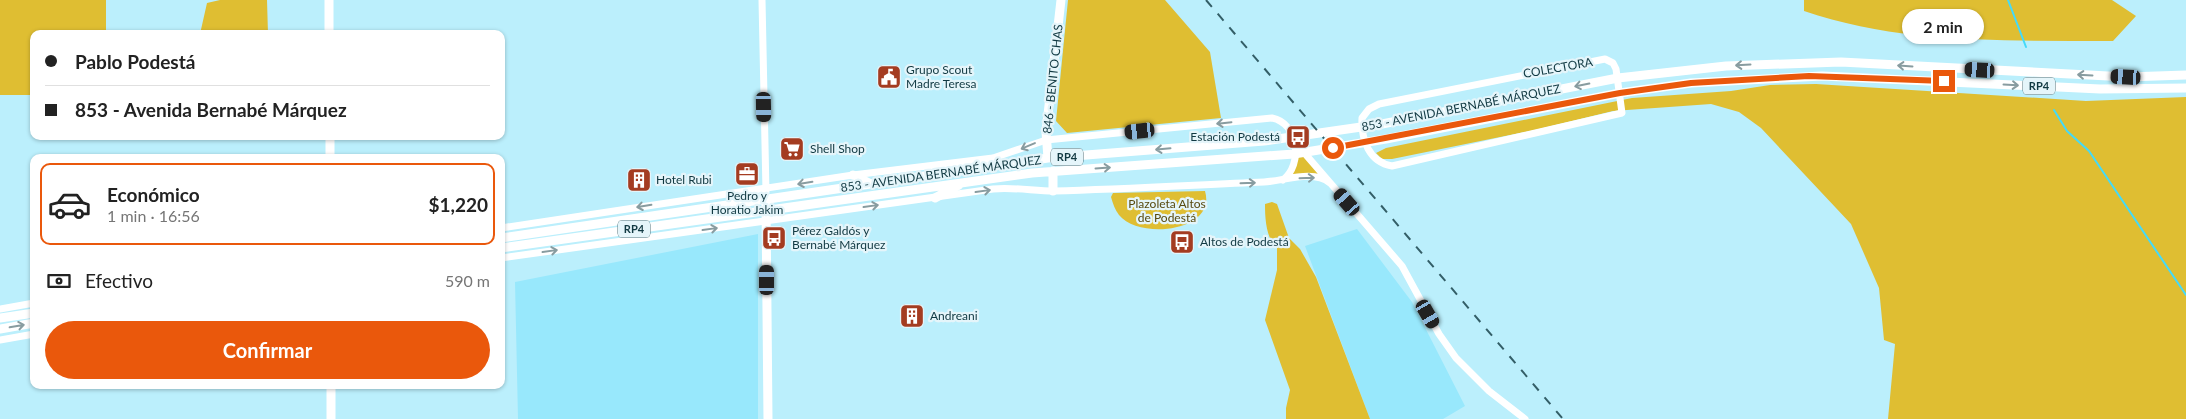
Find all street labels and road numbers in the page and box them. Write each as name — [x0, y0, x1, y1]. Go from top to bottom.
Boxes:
street label: 846 - BENITO CHAS — [1039, 24, 1066, 134]
street label: COLECTORA — [1522, 54, 1595, 81]
road number: RP4 — [2023, 78, 2055, 94]
street label: 853 - AVENIDA BERNABÉ MÁRQUEZ — [1360, 81, 1562, 134]
road number: RP4 — [1051, 148, 1083, 166]
street label: 853 - AVENIDA BERNABÉ MÁRQUEZ — [840, 152, 1042, 195]
road number: RP4 — [618, 220, 650, 238]

